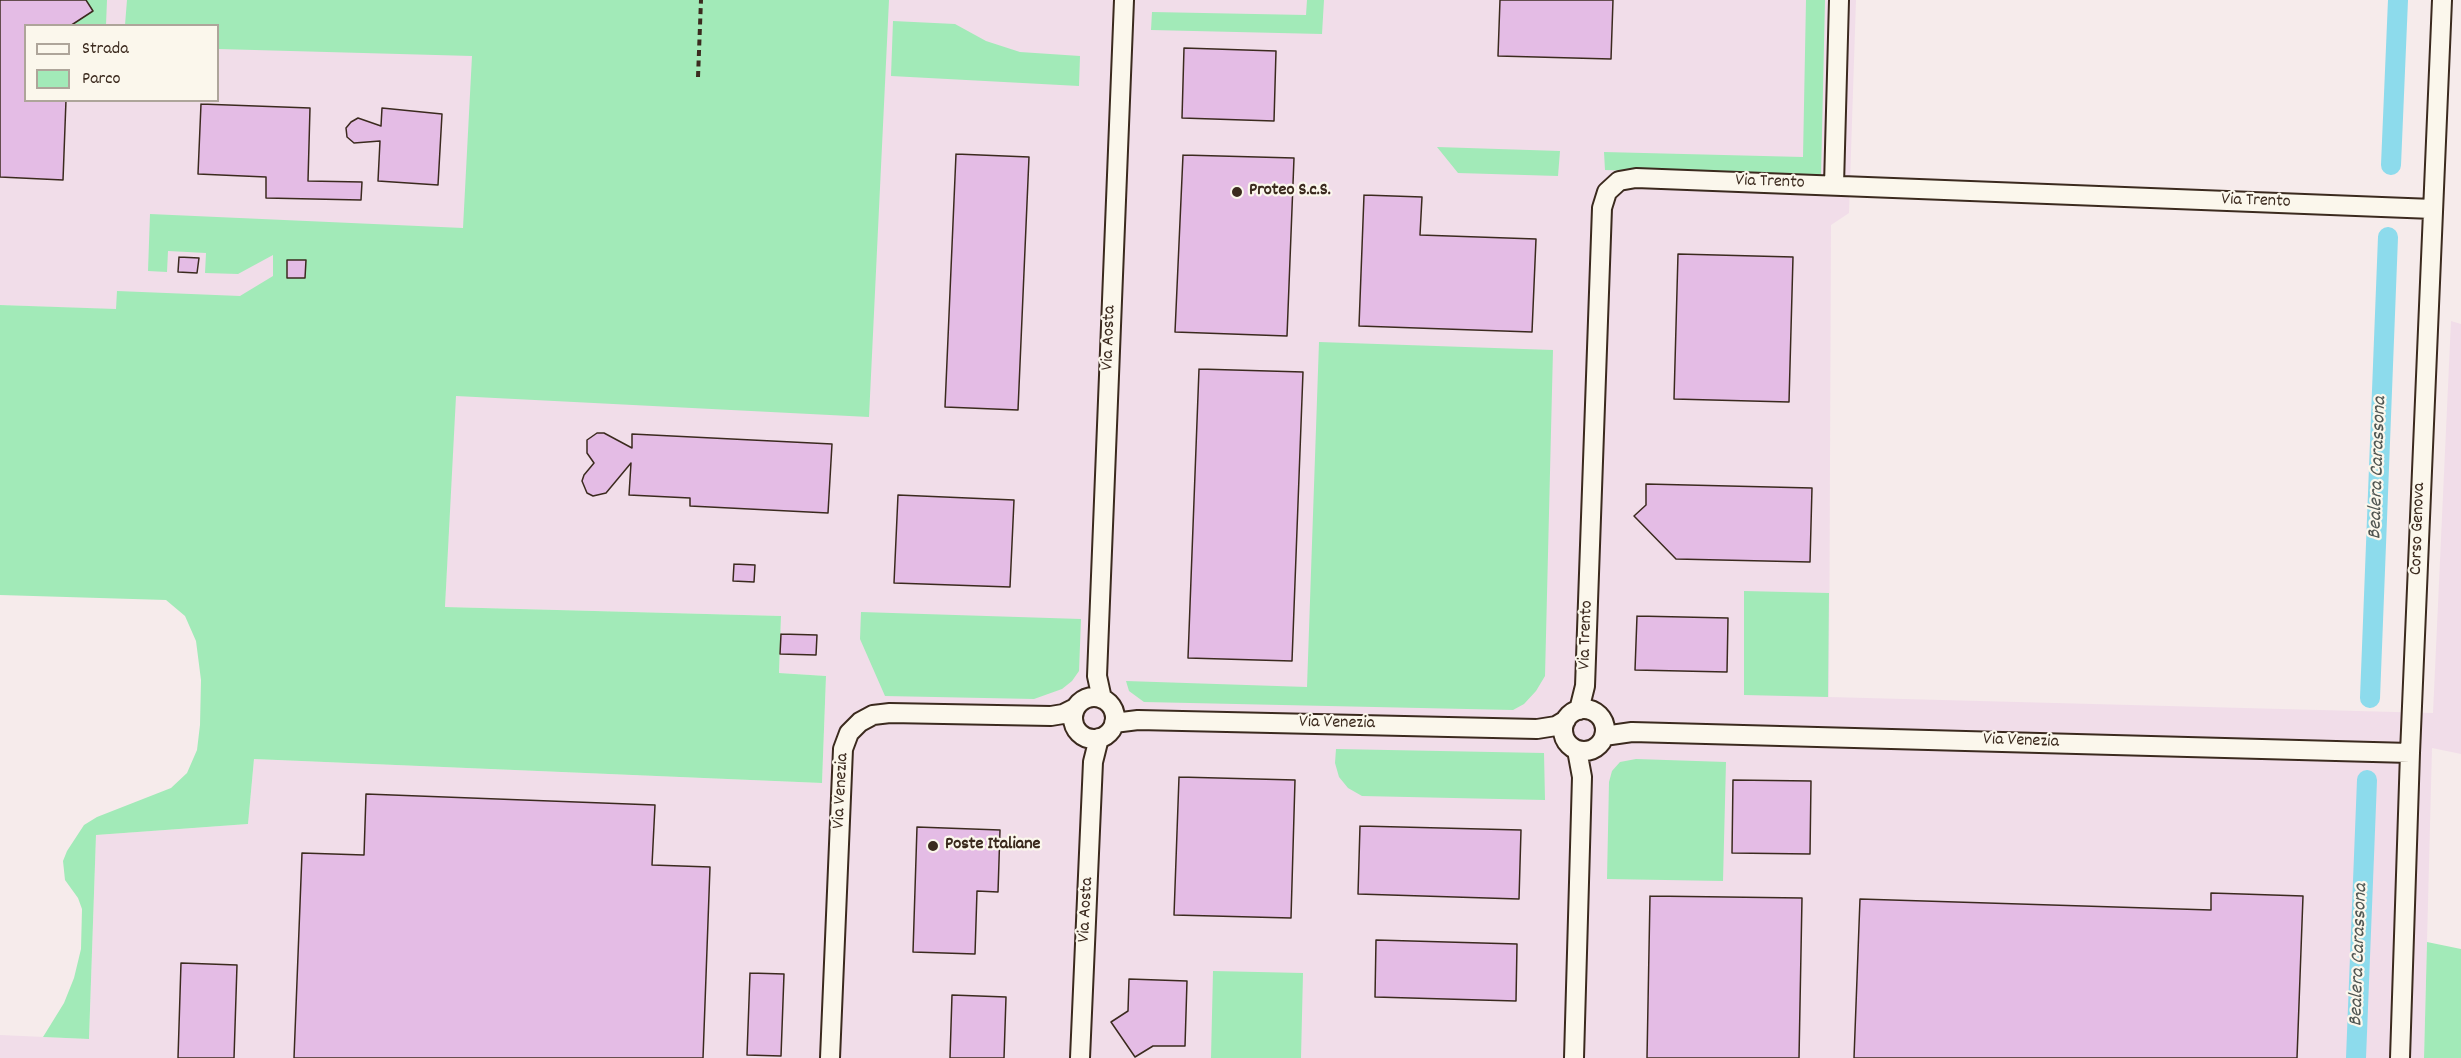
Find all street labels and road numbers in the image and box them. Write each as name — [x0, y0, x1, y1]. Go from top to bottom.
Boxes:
street label: Via Trento — [1735, 171, 1805, 195]
street label: Via Trento — [2221, 190, 2291, 214]
street label: Via Aosta — [1098, 305, 1122, 371]
street label: Corso Genova — [2407, 482, 2431, 576]
street label: Via Trento — [1575, 600, 1599, 670]
street label: Via Venezia — [1299, 713, 1375, 735]
street label: Via Venezia — [1983, 730, 2059, 754]
street label: Via Venezia — [829, 753, 855, 829]
street label: Via Aosta — [1075, 877, 1099, 943]

